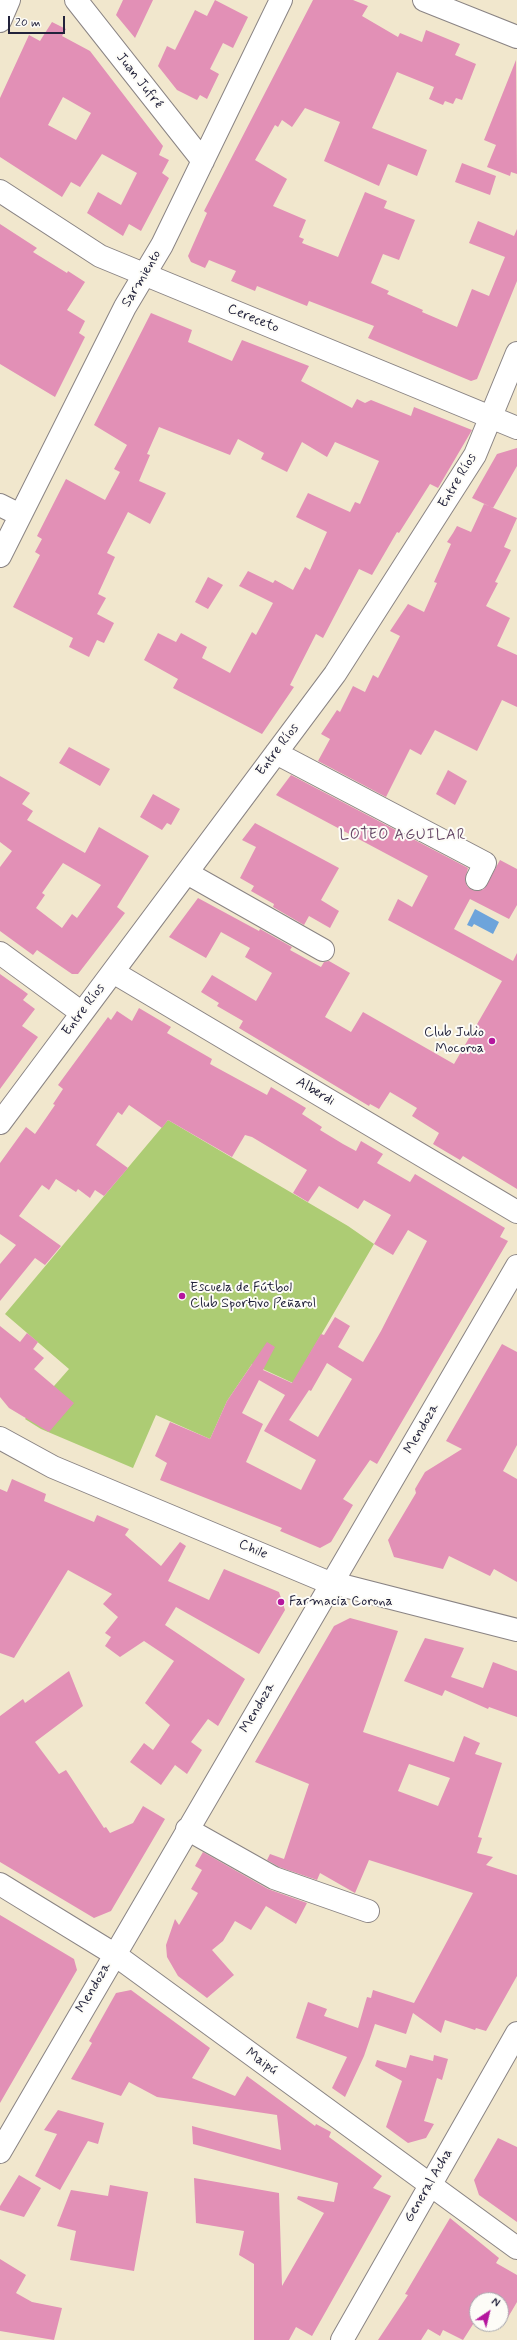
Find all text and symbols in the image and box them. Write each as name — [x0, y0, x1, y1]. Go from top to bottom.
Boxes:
scale bar — [10, 8, 67, 34]
text: 20 m — [15, 15, 41, 31]
street label: Juan Jufré — [112, 50, 166, 112]
street label: Sarmiento — [118, 247, 166, 311]
street label: Cereceto — [225, 301, 281, 337]
street label: Entre Ríos — [435, 451, 481, 511]
street label: Entre Ríos — [253, 721, 303, 779]
district label: LOTEO AGUILAR — [339, 827, 467, 845]
street label: Entre Ríos — [59, 981, 109, 1039]
place label: Club Julio Mocoroa — [424, 1025, 484, 1058]
marker: Club Julio Mocoroa — [487, 1036, 497, 1046]
street label: Alberdi — [293, 1074, 337, 1110]
place label: Escuela de Fútbol Club Sportivo Peñarol — [190, 1280, 316, 1312]
marker: Escuela de Fútbol Club Sportivo Peñarol — [177, 1291, 187, 1301]
street label: Mendoza — [401, 1401, 443, 1457]
street label: Chile — [236, 1536, 270, 1564]
place label: Farmacia Corona — [289, 1594, 393, 1610]
marker: Farmacia Corona — [276, 1597, 286, 1607]
street label: Mendoza — [237, 1680, 279, 1736]
street label: Mendoza — [73, 1960, 115, 2016]
street label: Maipú — [242, 2045, 280, 2079]
street label: General Acha — [401, 2146, 457, 2226]
north arrow — [469, 2292, 509, 2332]
text: N — [488, 2295, 502, 2311]

